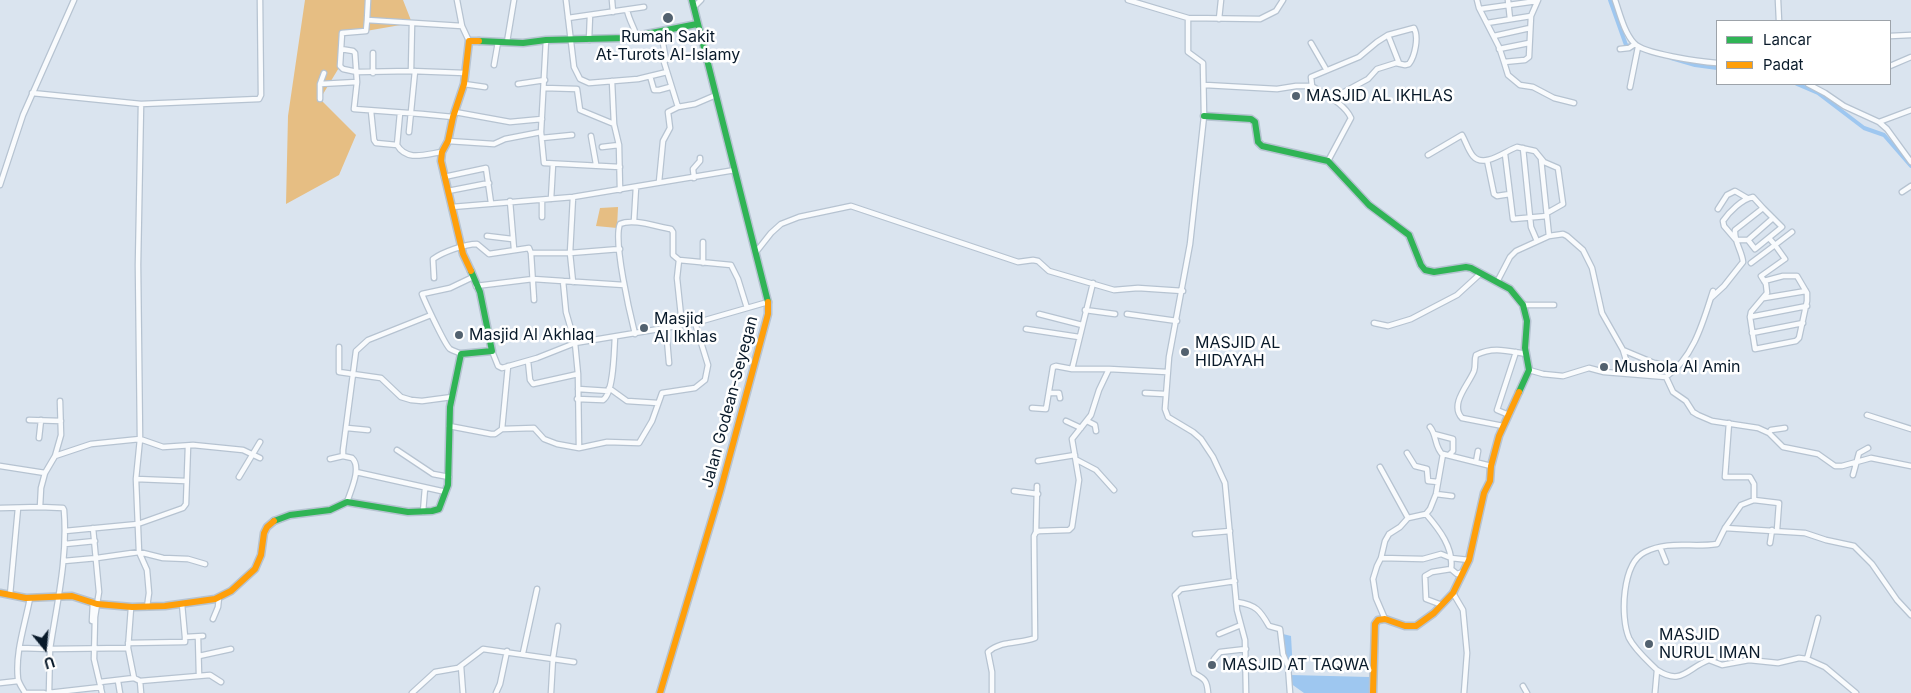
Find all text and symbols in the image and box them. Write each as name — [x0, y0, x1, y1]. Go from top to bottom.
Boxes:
marker: Rumah Sakit At-Turots Al-Islamy — [661, 11, 675, 25]
legend — [1716, 20, 1891, 85]
place label: Rumah Sakit At-Turots Al-Islamy — [596, 27, 740, 65]
text: Lancar — [1763, 30, 1812, 49]
text: Padat — [1763, 55, 1804, 74]
place label: MASJID AL IKHLAS — [1306, 86, 1453, 106]
marker: MASJID AL IKHLAS — [1290, 90, 1302, 102]
place label: Masjid Al Ikhlas — [654, 309, 717, 347]
street label: Jalan Godean-Seyegan — [698, 314, 762, 490]
marker: Masjid Al Ikhlas — [638, 322, 650, 334]
place label: Masjid Al Akhlaq — [469, 325, 594, 345]
marker: Masjid Al Akhlaq — [453, 329, 465, 341]
place label: MASJID AL HIDAYAH — [1195, 333, 1280, 371]
marker: MASJID AL HIDAYAH — [1179, 346, 1191, 358]
place label: Mushola Al Amin — [1614, 357, 1741, 377]
marker: Mushola Al Amin — [1598, 361, 1610, 373]
north arrow — [20, 623, 70, 673]
place label: MASJID NURUL IMAN — [1659, 625, 1761, 663]
marker: MASJID NURUL IMAN — [1643, 638, 1655, 650]
text: U — [42, 653, 57, 672]
place label: MASJID AT TAQWA — [1222, 655, 1369, 675]
marker: MASJID AT TAQWA — [1206, 659, 1218, 671]

